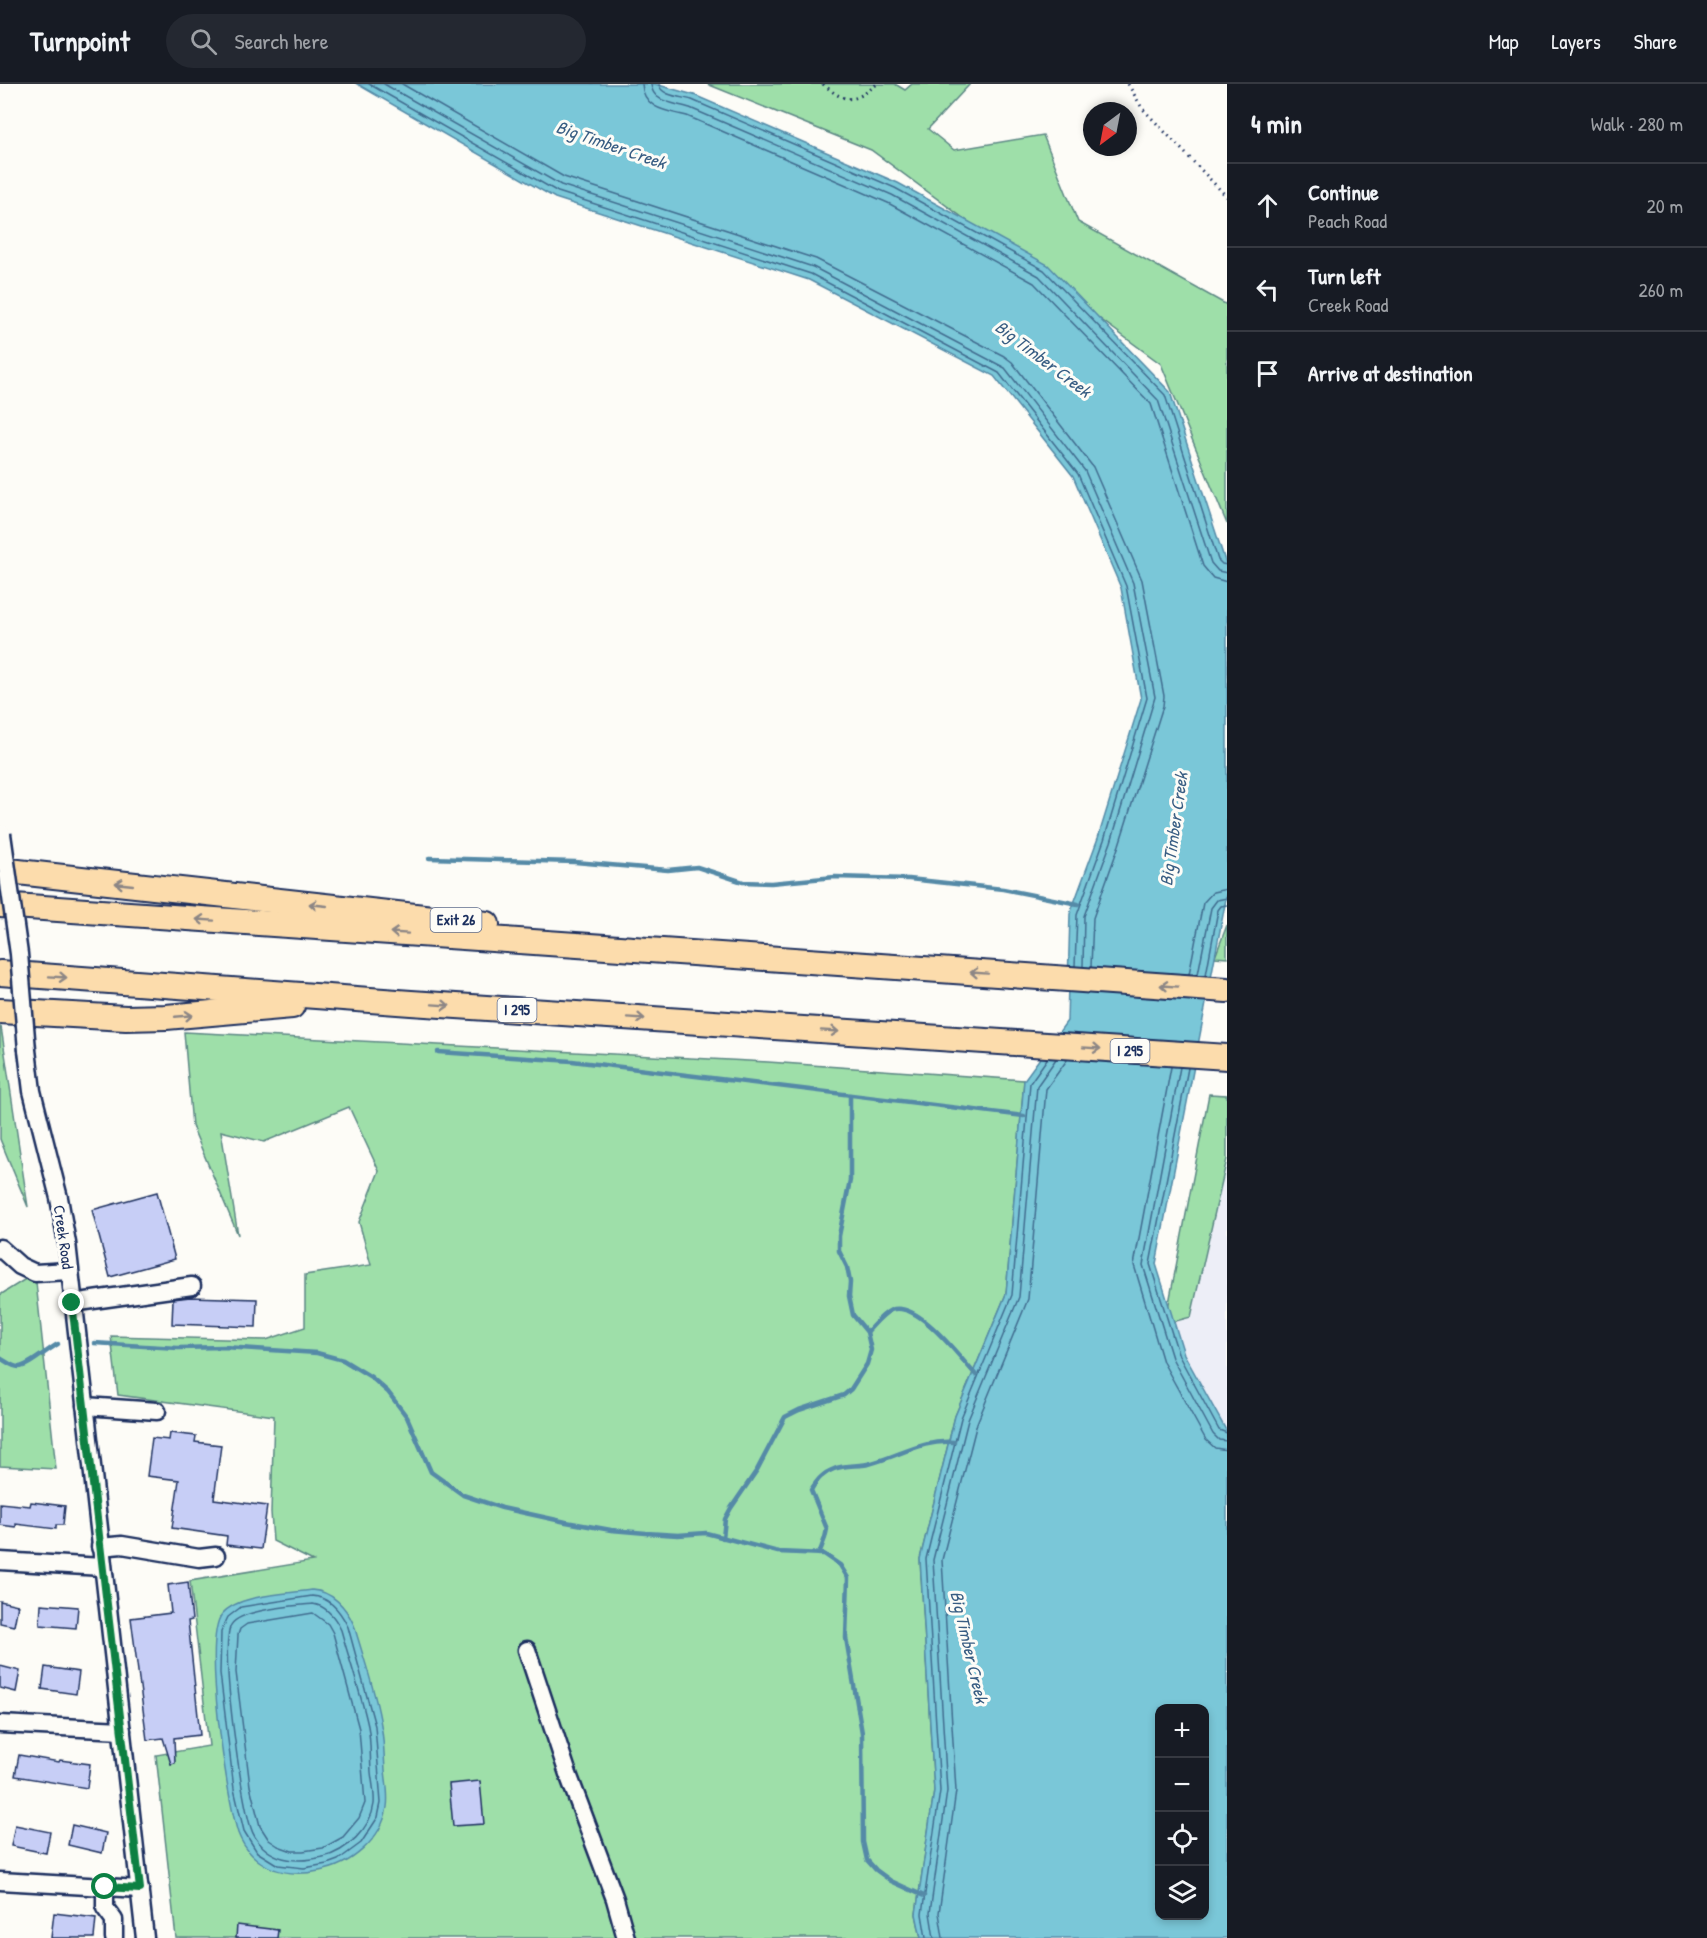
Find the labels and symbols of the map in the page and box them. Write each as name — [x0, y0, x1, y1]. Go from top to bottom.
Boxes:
north arrow — [1083, 102, 1137, 156]
water label: Big Timber Creek — [553, 114, 671, 175]
water label: Big Timber Creek — [990, 314, 1098, 404]
water label: Big Timber Creek — [1153, 769, 1194, 887]
one-way arrow — [114, 878, 134, 889]
one-way arrow — [308, 899, 328, 910]
road number: Exit 26 — [430, 908, 482, 932]
one-way arrow — [195, 914, 215, 925]
one-way arrow — [390, 928, 410, 939]
one-way arrow — [970, 967, 990, 978]
one-way arrow — [48, 972, 68, 983]
one-way arrow — [1159, 980, 1179, 991]
road number: I 295 — [498, 998, 536, 1022]
one-way arrow — [431, 999, 451, 1010]
one-way arrow — [174, 1010, 193, 1021]
one-way arrow — [625, 1012, 645, 1023]
one-way arrow — [820, 1025, 840, 1036]
road number: I 295 — [1110, 1039, 1150, 1063]
one-way arrow — [1082, 1043, 1102, 1054]
street label: Creek Road — [49, 1204, 79, 1270]
route end — [58, 1289, 84, 1315]
water label: Big Timber Creek — [944, 1588, 995, 1707]
route start — [91, 1873, 117, 1899]

